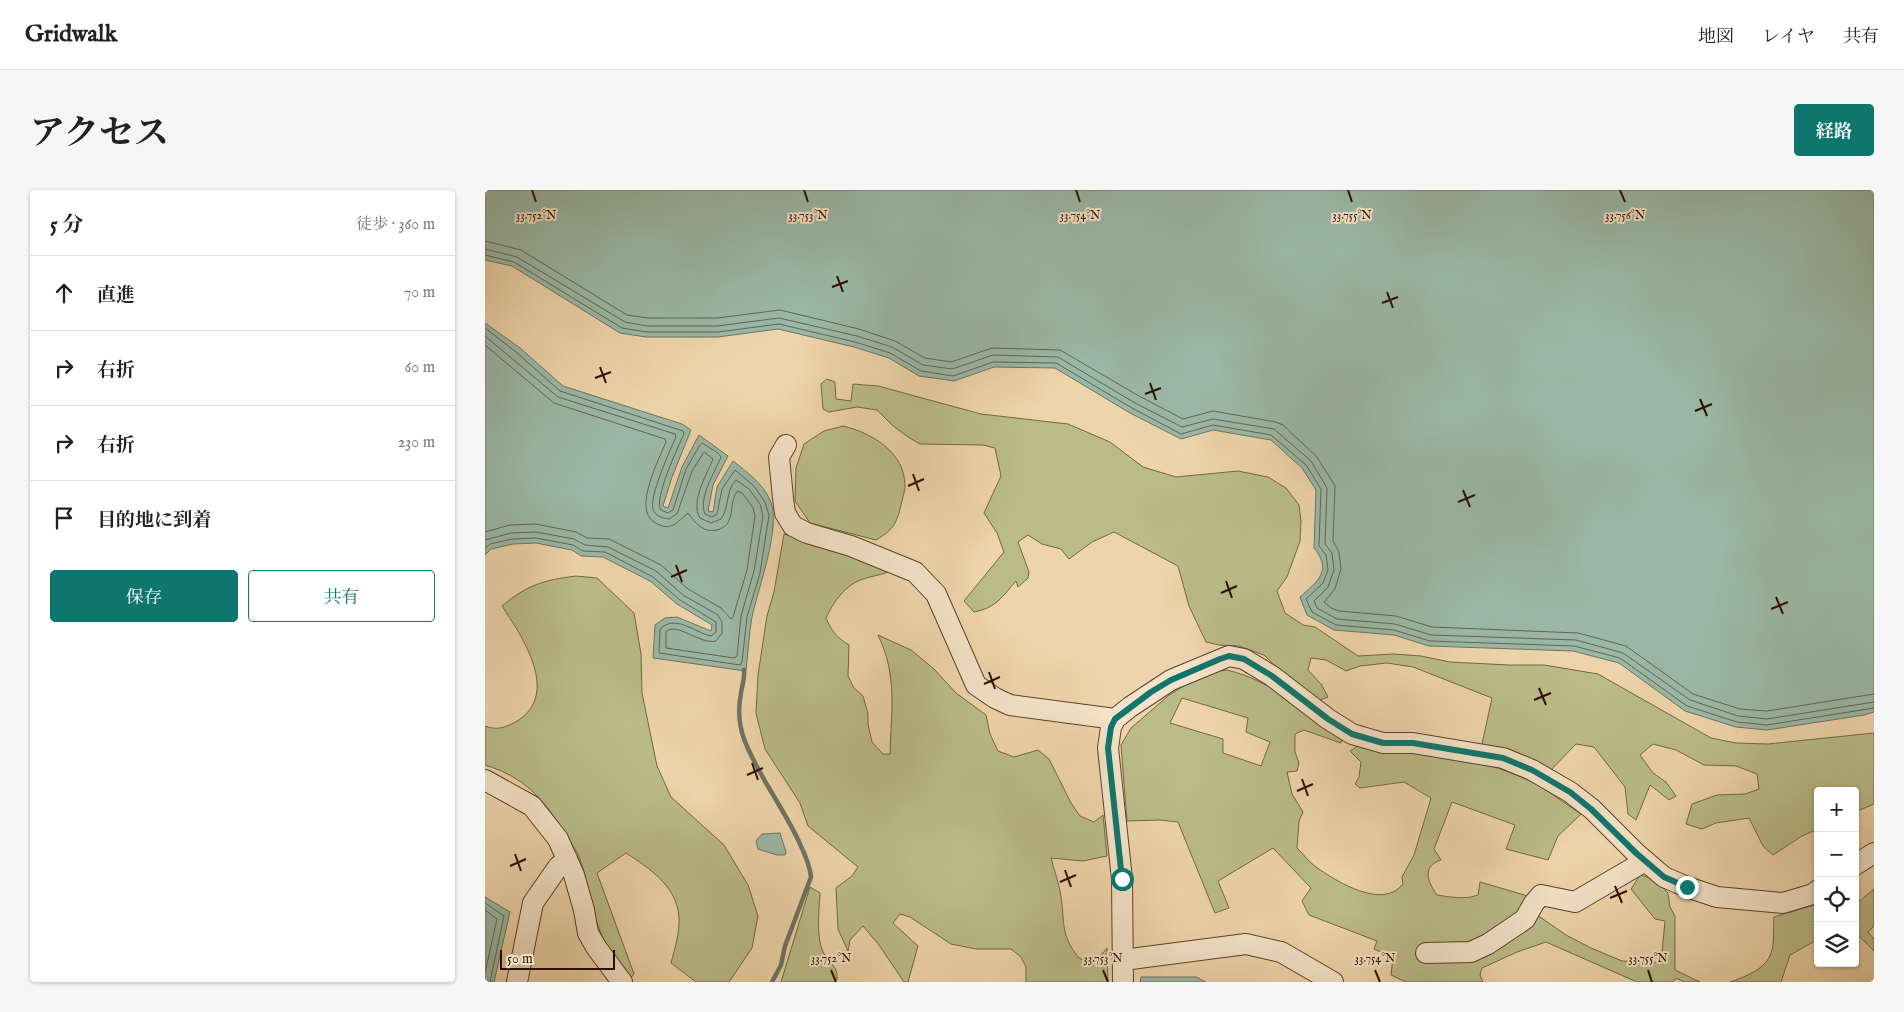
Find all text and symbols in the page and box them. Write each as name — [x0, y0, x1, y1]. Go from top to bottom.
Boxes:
text: Gridwalk — [25, 19, 117, 50]
text: 地図 — [1698, 26, 1734, 49]
text: レイヤ — [1762, 26, 1815, 49]
text: 共有 — [1843, 26, 1879, 49]
button: 経路 — [1794, 104, 1874, 156]
text: アクセス — [30, 112, 169, 157]
text: 33.752°N — [516, 208, 557, 223]
text: 33.753°N — [788, 208, 828, 223]
text: 33.754°N — [1060, 208, 1101, 223]
text: 33.755°N — [1332, 208, 1372, 223]
text: 33.756°N — [1605, 208, 1646, 223]
text: 5 分 — [50, 212, 83, 239]
text: 徒歩 · 360 m — [356, 215, 435, 235]
icon: ahead — [50, 279, 78, 307]
text: 70 m — [404, 283, 435, 303]
text: 直進 — [97, 284, 135, 308]
icon: right — [50, 354, 78, 382]
text: 60 m — [405, 358, 435, 378]
text: 右折 — [97, 359, 135, 383]
icon: right — [50, 429, 78, 457]
text: 230 m — [398, 433, 435, 453]
text: 右折 — [97, 434, 135, 458]
icon: arrive — [50, 504, 78, 532]
text: 目的地に到着 — [97, 509, 211, 533]
button: 保存 — [50, 570, 238, 622]
button: 共有 — [248, 570, 435, 622]
map controls — [1814, 787, 1859, 967]
button: + — [1814, 787, 1859, 832]
button: − — [1814, 832, 1859, 877]
route start — [1111, 868, 1134, 891]
route end — [1676, 876, 1699, 899]
button: locate — [1814, 877, 1859, 922]
button: layers — [1814, 922, 1859, 967]
scale bar — [500, 947, 615, 970]
text: 50 m — [507, 950, 533, 968]
text: 33.752°N — [811, 951, 852, 966]
text: 33.753°N — [1083, 951, 1123, 966]
text: 33.754°N — [1355, 951, 1396, 966]
text: 33.755°N — [1628, 951, 1668, 966]

